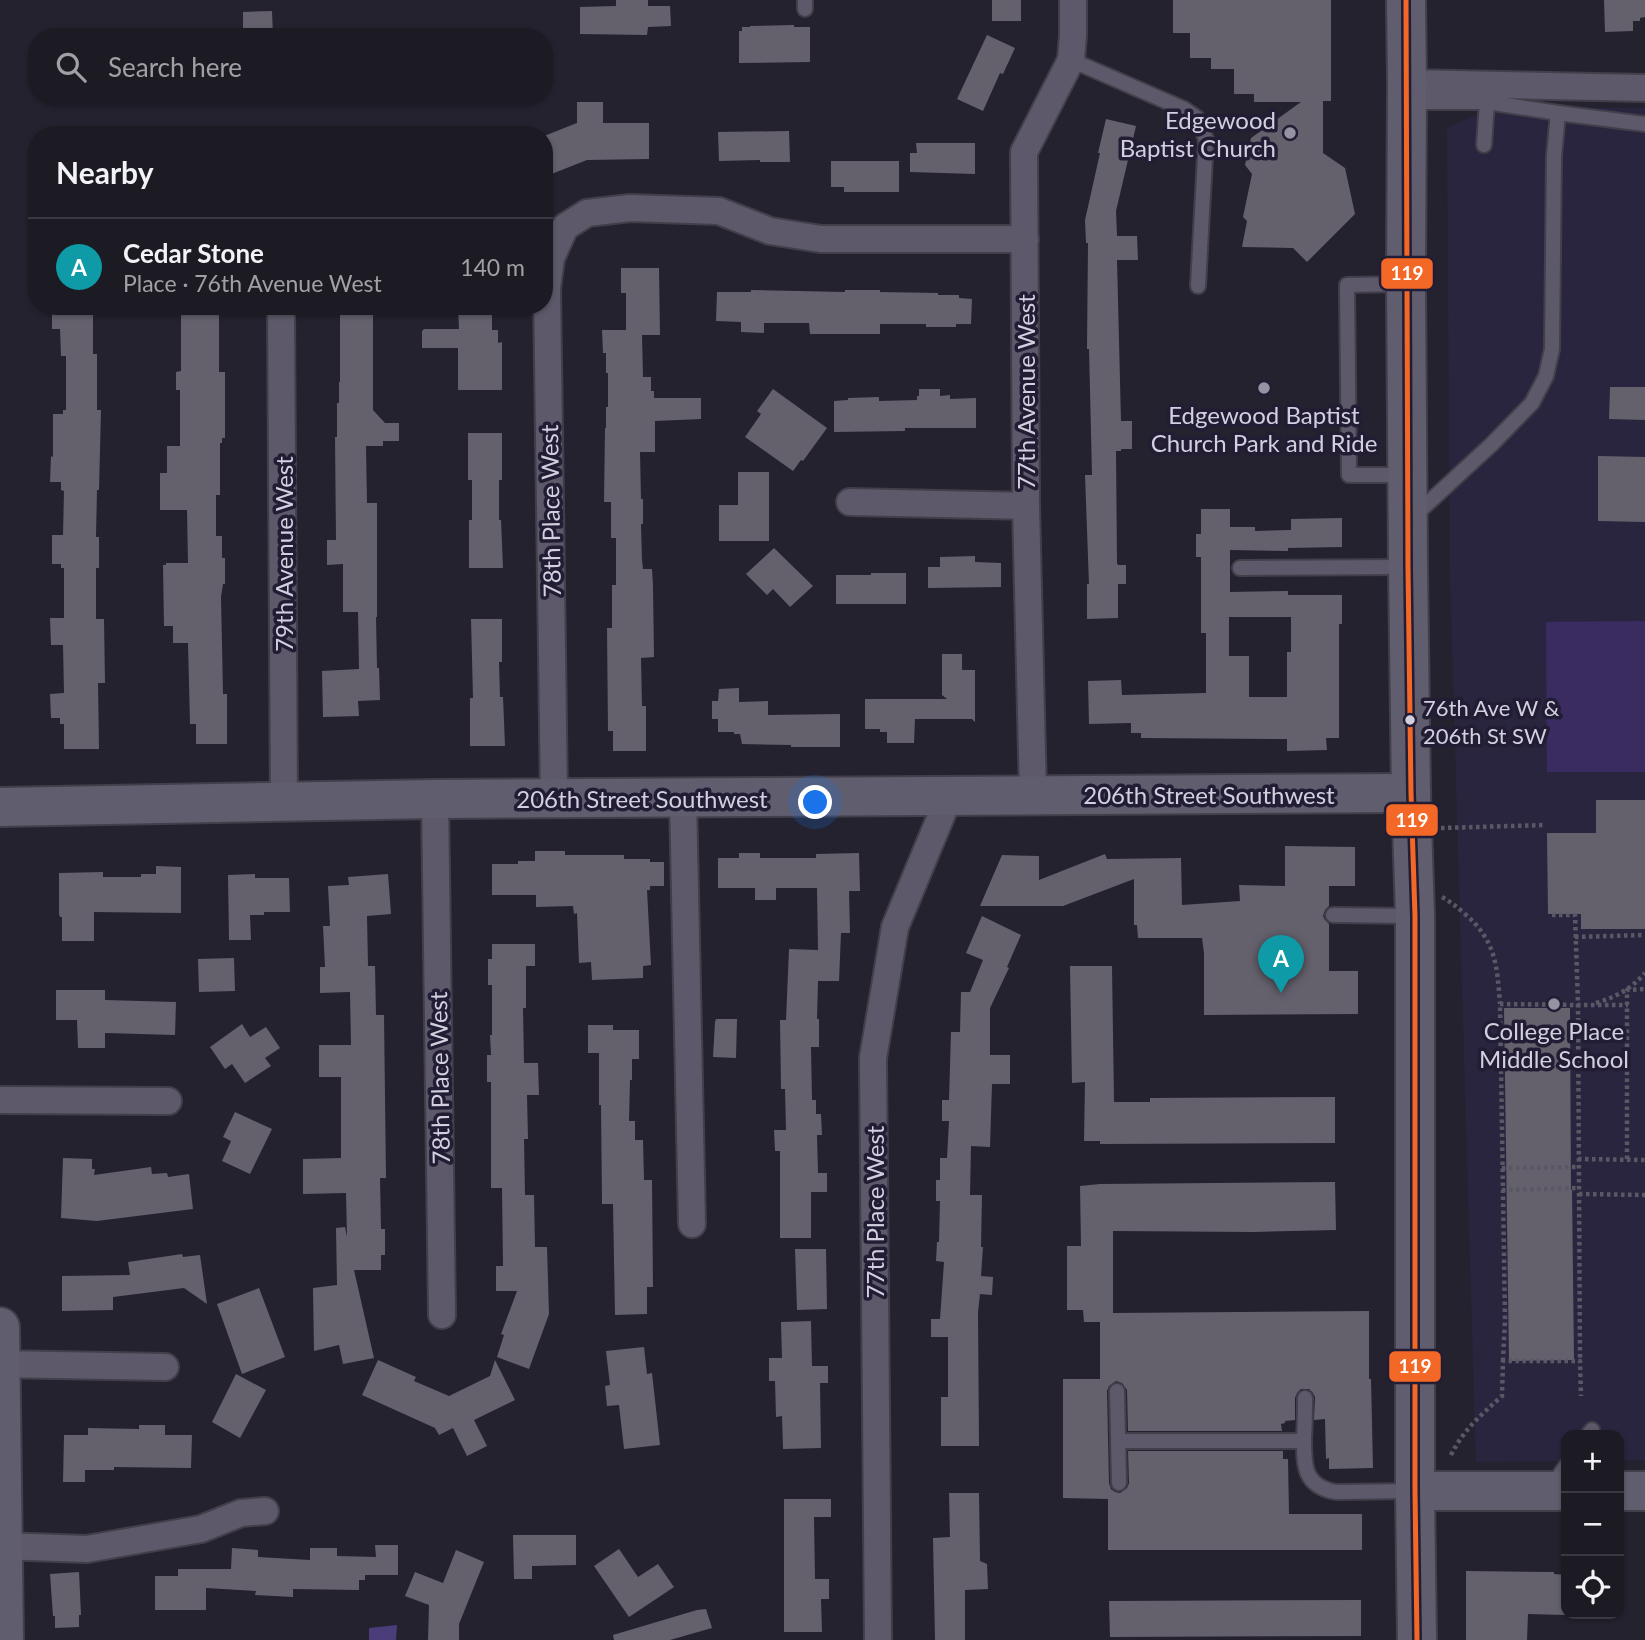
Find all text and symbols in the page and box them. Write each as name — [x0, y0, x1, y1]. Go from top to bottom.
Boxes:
search box — [28, 28, 553, 105]
icon: search — [52, 48, 90, 86]
text: Search here — [108, 51, 242, 83]
place label: Edgewood Baptist Church — [1120, 105, 1276, 162]
marker: Edgewood Baptist Church — [1282, 125, 1298, 141]
text: Nearby — [56, 154, 154, 190]
text: Cedar Stone — [123, 237, 264, 269]
text: A — [71, 253, 87, 281]
text: 140 m — [460, 253, 525, 281]
line badge: 119 — [1380, 257, 1434, 290]
text: 119 — [1390, 261, 1424, 284]
text: Place · 76th Avenue West — [123, 269, 382, 297]
street label: 77th Avenue West — [1011, 294, 1040, 490]
marker: Edgewood Baptist Church Park and Ride — [1256, 380, 1272, 396]
place label: Edgewood Baptist Church Park and Ride — [1151, 400, 1377, 457]
street label: 78th Place West — [534, 424, 566, 598]
street label: 79th Avenue West — [269, 456, 298, 652]
place label: 76th Ave W & 206th St SW — [1423, 694, 1560, 749]
marker: 76th Ave W & 206th St SW — [1403, 713, 1417, 727]
street label: 206th Street Southwest — [1083, 780, 1335, 809]
street label: 206th Street Southwest — [516, 784, 768, 813]
your location — [798, 785, 832, 819]
line badge: 119 — [1385, 803, 1439, 837]
text: 119 — [1395, 808, 1429, 831]
pin: A — [1258, 935, 1304, 993]
street label: 78th Place West — [423, 991, 455, 1165]
marker: College Place Middle School — [1546, 996, 1562, 1012]
place label: College Place Middle School — [1479, 1016, 1629, 1073]
street label: 77th Place West — [860, 1125, 889, 1298]
line badge: 119 — [1388, 1350, 1442, 1383]
text: 119 — [1398, 1354, 1432, 1377]
map controls — [1561, 1430, 1624, 1619]
button: + — [1561, 1430, 1624, 1493]
button: − — [1561, 1493, 1624, 1556]
button: locate — [1561, 1556, 1624, 1619]

